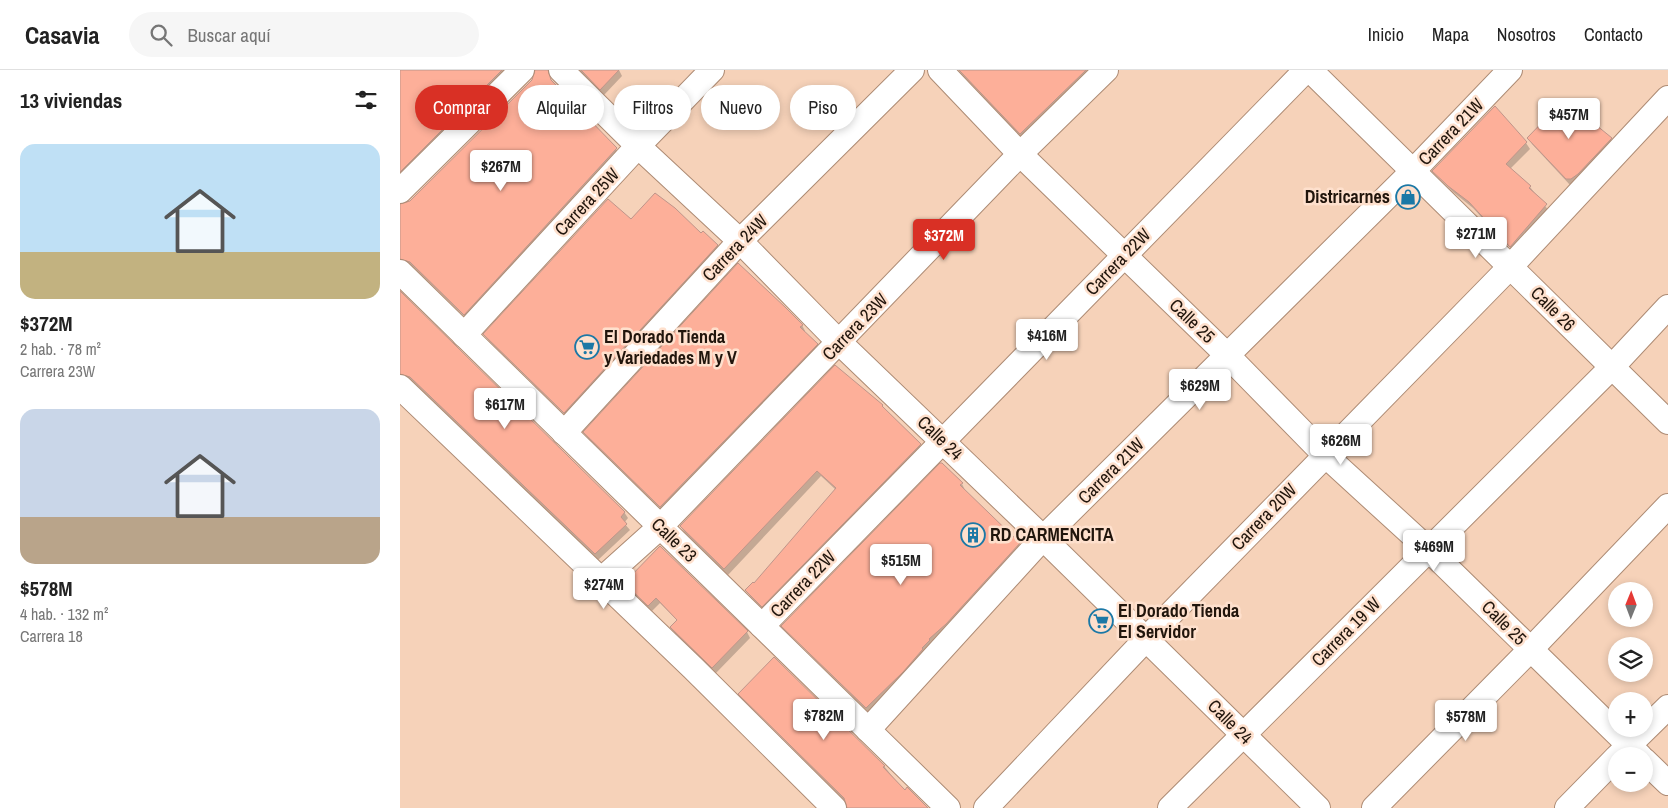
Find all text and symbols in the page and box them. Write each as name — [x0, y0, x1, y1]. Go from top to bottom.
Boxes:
search box — [129, 12, 479, 57]
text: Casavia — [25, 19, 99, 51]
icon: search — [147, 21, 175, 49]
text: Buscar aquí — [187, 22, 271, 48]
text: Inicio — [1368, 22, 1404, 47]
text: Mapa — [1432, 22, 1469, 47]
text: Nosotros — [1497, 22, 1556, 47]
text: Contacto — [1584, 22, 1643, 47]
chip: Comprar — [415, 85, 508, 130]
chip: Alquilar — [518, 85, 604, 130]
chip: Filtros — [614, 85, 691, 130]
chip: Nuevo — [701, 85, 780, 130]
chip: Piso — [790, 85, 856, 130]
text: 13 viviendas — [20, 86, 122, 115]
icon: filters — [352, 86, 380, 114]
street label: Carrera 21W — [1412, 93, 1489, 171]
pin: $457M — [1534, 98, 1604, 140]
text: $457M — [1549, 103, 1589, 125]
pin: $267M — [466, 150, 536, 192]
text: $267M — [481, 155, 521, 177]
street label: Carrera 25W — [549, 162, 625, 241]
icon: home — [155, 176, 245, 266]
place label: Districarnes — [1305, 184, 1390, 209]
shop icon: Districarnes — [1395, 184, 1421, 210]
street label: Carrera 24W — [696, 209, 773, 287]
pin: $271M — [1441, 216, 1511, 259]
pin: $372M — [909, 218, 979, 261]
text: $271M — [1456, 222, 1496, 244]
street label: Carrera 22W — [1079, 223, 1156, 301]
text: $372M — [924, 224, 964, 246]
street label: Calle 26 — [1525, 281, 1581, 337]
street label: Carrera 23W — [816, 288, 893, 366]
street label: Calle 25 — [1164, 293, 1221, 348]
text: $372M — [20, 309, 73, 338]
pin: $416M — [1012, 318, 1082, 361]
place label: El Dorado Tienda y Variedades M y V — [604, 324, 737, 370]
text: $416M — [1027, 324, 1067, 346]
supermarket icon: El Dorado Tienda y Variedades M y V — [574, 334, 600, 360]
text: 2 hab. · 78 m² — [20, 338, 101, 360]
text: Carrera 23W — [20, 360, 95, 382]
pin: $629M — [1165, 368, 1235, 411]
text: $629M — [1180, 374, 1220, 396]
pin: $617M — [470, 388, 540, 430]
text: $617M — [485, 393, 525, 415]
street label: Calle 24 — [912, 410, 969, 465]
pin: $626M — [1306, 424, 1376, 466]
text: $626M — [1321, 429, 1361, 451]
street label: Carrera 21W — [1072, 432, 1149, 509]
icon: home — [155, 441, 245, 531]
street label: Carrera 20W — [1225, 478, 1302, 556]
street label: Calle 23 — [646, 512, 703, 567]
building icon: RD CARMENCITA — [960, 522, 986, 548]
place label: RD CARMENCITA — [990, 522, 1114, 547]
pin: $469M — [1399, 530, 1469, 572]
text: $469M — [1414, 535, 1454, 557]
pin: $515M — [866, 544, 936, 586]
street label: Carrera 22W — [764, 545, 841, 623]
text: $515M — [881, 549, 921, 571]
pin: $274M — [569, 568, 639, 610]
text: $274M — [584, 573, 624, 595]
text: $578M — [20, 574, 73, 603]
north arrow — [1608, 582, 1652, 628]
map controls — [1608, 582, 1653, 792]
street label: Carrera 19 W — [1305, 591, 1386, 672]
street label: Calle 25 — [1476, 595, 1532, 651]
place label: El Dorado Tienda El Servidor — [1118, 598, 1240, 644]
text: 4 hab. · 132 m² — [20, 603, 108, 625]
supermarket icon: El Dorado Tienda El Servidor — [1088, 608, 1114, 634]
text: Carrera 18 — [20, 625, 83, 647]
button: layers — [1608, 637, 1653, 682]
button: + — [1608, 692, 1653, 737]
street label: Calle 24 — [1202, 694, 1258, 750]
pin: $782M — [789, 698, 859, 741]
pin: $578M — [1431, 700, 1501, 742]
text: $782M — [804, 704, 844, 726]
text: $578M — [1446, 705, 1486, 727]
button: − — [1608, 747, 1653, 792]

